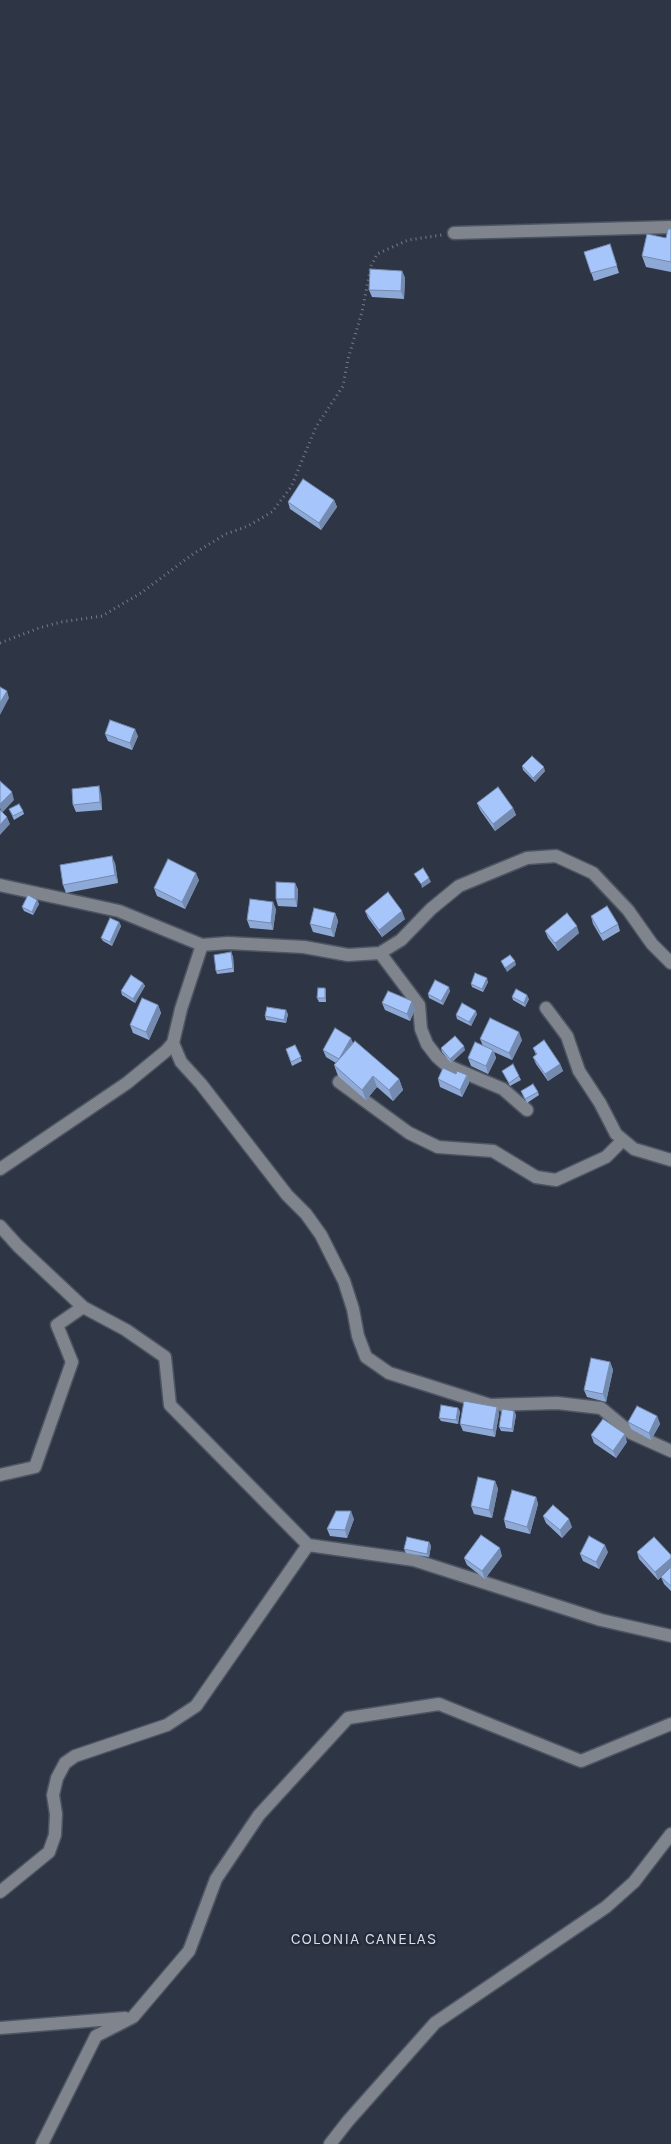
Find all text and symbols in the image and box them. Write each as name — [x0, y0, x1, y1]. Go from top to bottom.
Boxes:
district label: COLONIA CANELAS — [289, 1929, 439, 1949]

